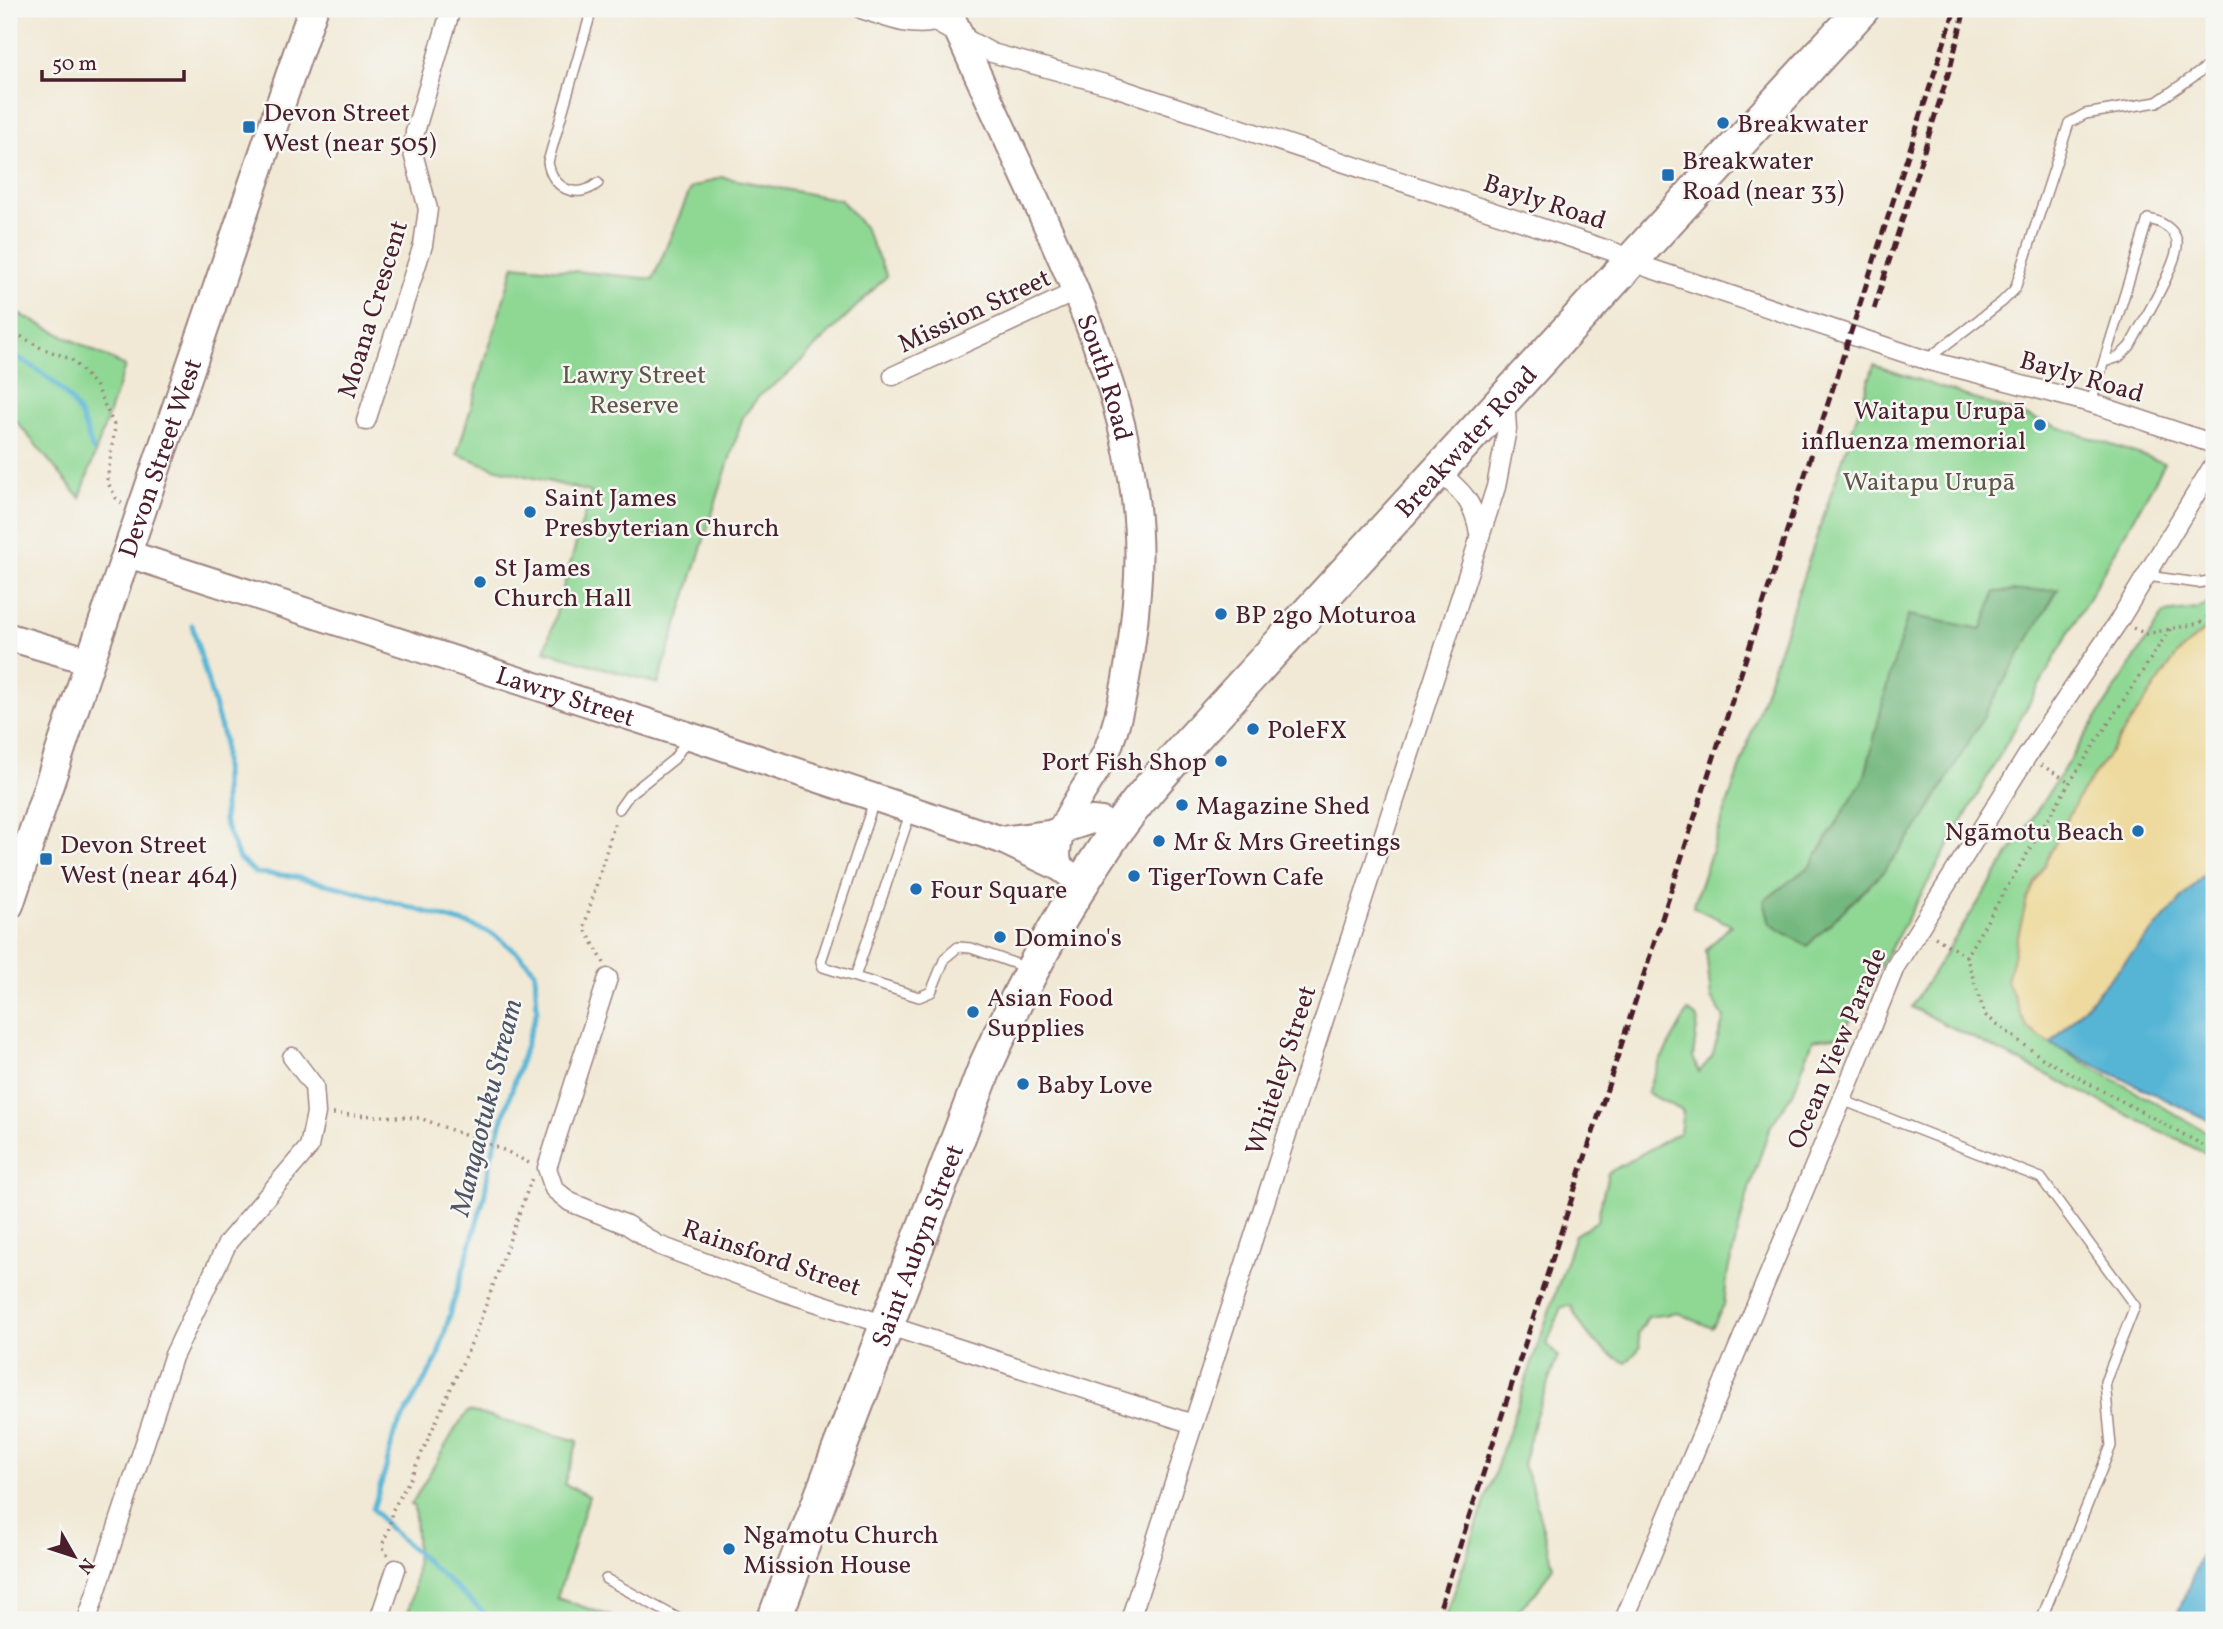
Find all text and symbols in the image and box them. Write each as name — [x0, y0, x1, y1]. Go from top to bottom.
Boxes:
scale bar — [42, 38, 184, 82]
text: 50 m — [52, 50, 97, 79]
place label: Devon Street West (near 505) — [263, 96, 437, 162]
place label: Breakwater — [1737, 107, 1868, 143]
marker: Breakwater — [1715, 115, 1731, 131]
marker: Devon Street West (near 505) — [241, 119, 257, 135]
place label: Breakwater Road (near 33) — [1682, 144, 1844, 210]
street label: Bayly Road — [1478, 166, 1611, 240]
marker: Breakwater Road (near 33) — [1660, 167, 1676, 183]
street label: Moana Crescent — [330, 216, 418, 403]
street label: Mission Street — [893, 261, 1057, 363]
street label: South Road — [1066, 309, 1141, 445]
street label: Bayly Road — [2015, 343, 2148, 413]
street label: Devon Street West — [111, 354, 212, 563]
park label: Lawry Street Reserve — [562, 358, 706, 424]
street label: Breakwater Road — [1388, 358, 1546, 527]
place label: Waitapu Urupā influenza memorial — [1801, 394, 2026, 460]
marker: Waitapu Urupā influenza memorial — [2032, 417, 2048, 433]
park label: Waitapu Urupā — [1843, 465, 2015, 501]
place label: Saint James Presbyterian Church — [544, 481, 780, 547]
marker: Saint James Presbyterian Church — [522, 504, 538, 520]
place label: St James Church Hall — [494, 551, 632, 617]
marker: St James Church Hall — [472, 574, 488, 590]
place label: BP 2go Moturoa — [1235, 598, 1417, 634]
marker: BP 2go Moturoa — [1213, 606, 1229, 622]
street label: Lawry Street — [491, 658, 639, 737]
place label: PoleFX — [1267, 713, 1347, 749]
marker: PoleFX — [1245, 721, 1261, 737]
place label: Port Fish Shop — [1041, 745, 1207, 781]
marker: Port Fish Shop — [1213, 753, 1229, 769]
place label: Magazine Shed — [1196, 789, 1370, 825]
marker: Magazine Shed — [1174, 797, 1190, 813]
place label: Ngāmotu Beach — [1945, 815, 2124, 851]
marker: Ngāmotu Beach — [2130, 823, 2146, 839]
place label: Mr & Mrs Greetings — [1173, 825, 1401, 861]
place label: Devon Street West (near 464) — [60, 828, 237, 894]
marker: Mr & Mrs Greetings — [1151, 833, 1167, 849]
marker: Devon Street West (near 464) — [38, 851, 54, 867]
place label: TigerTown Cafe — [1148, 860, 1324, 896]
marker: TigerTown Cafe — [1126, 868, 1142, 884]
place label: Four Square — [930, 873, 1067, 909]
marker: Four Square — [908, 881, 924, 897]
place label: Domino's — [1014, 921, 1122, 957]
marker: Domino's — [992, 929, 1008, 945]
street label: Ocean View Parade — [1779, 942, 1897, 1155]
place label: Asian Food Supplies — [987, 981, 1114, 1047]
street label: Whiteley Street — [1237, 981, 1326, 1160]
water label: Mangaotuku Stream — [441, 995, 533, 1221]
marker: Asian Food Supplies — [965, 1004, 981, 1020]
place label: Baby Love — [1037, 1068, 1153, 1104]
marker: Baby Love — [1015, 1076, 1031, 1092]
street label: Saint Aubyn Street — [864, 1140, 974, 1353]
street label: Rainsford Street — [677, 1211, 866, 1306]
place label: Ngamotu Church Mission House — [743, 1518, 939, 1584]
north arrow — [38, 1520, 108, 1590]
marker: Ngamotu Church Mission House — [721, 1541, 737, 1557]
text: N — [71, 1552, 100, 1579]

